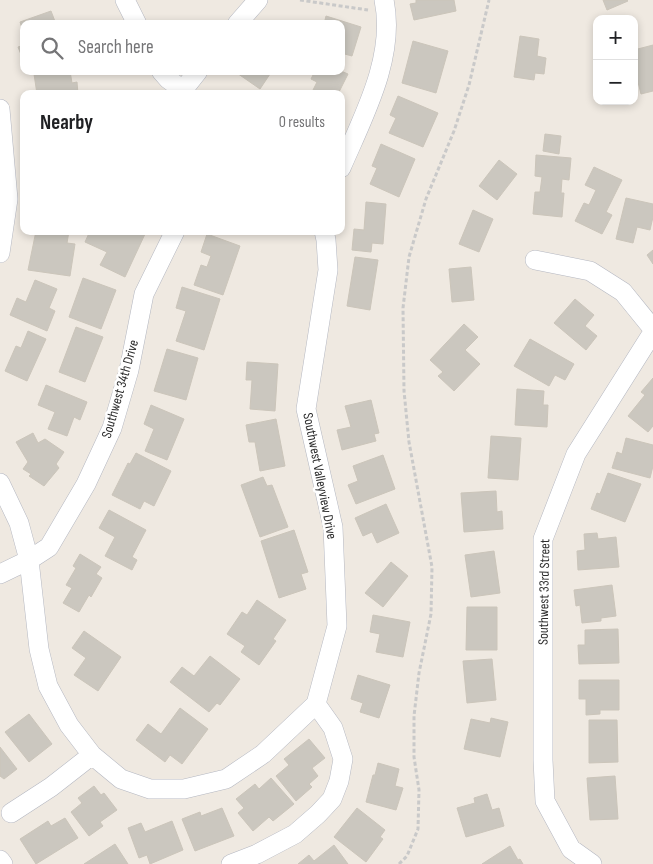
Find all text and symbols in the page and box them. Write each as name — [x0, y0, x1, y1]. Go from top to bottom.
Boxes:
map controls — [593, 15, 638, 105]
button: + — [593, 15, 638, 60]
search box — [20, 20, 345, 75]
icon: search — [38, 34, 66, 62]
text: Search here — [78, 36, 154, 59]
button: − — [593, 60, 638, 105]
text: Nearby — [40, 110, 93, 135]
text: 0 results — [279, 113, 325, 132]
street label: Southwest 34th Drive — [98, 338, 142, 440]
street label: Southwest Valleyview Drive — [299, 411, 341, 541]
street label: Southwest 33rd Street — [535, 539, 553, 645]

